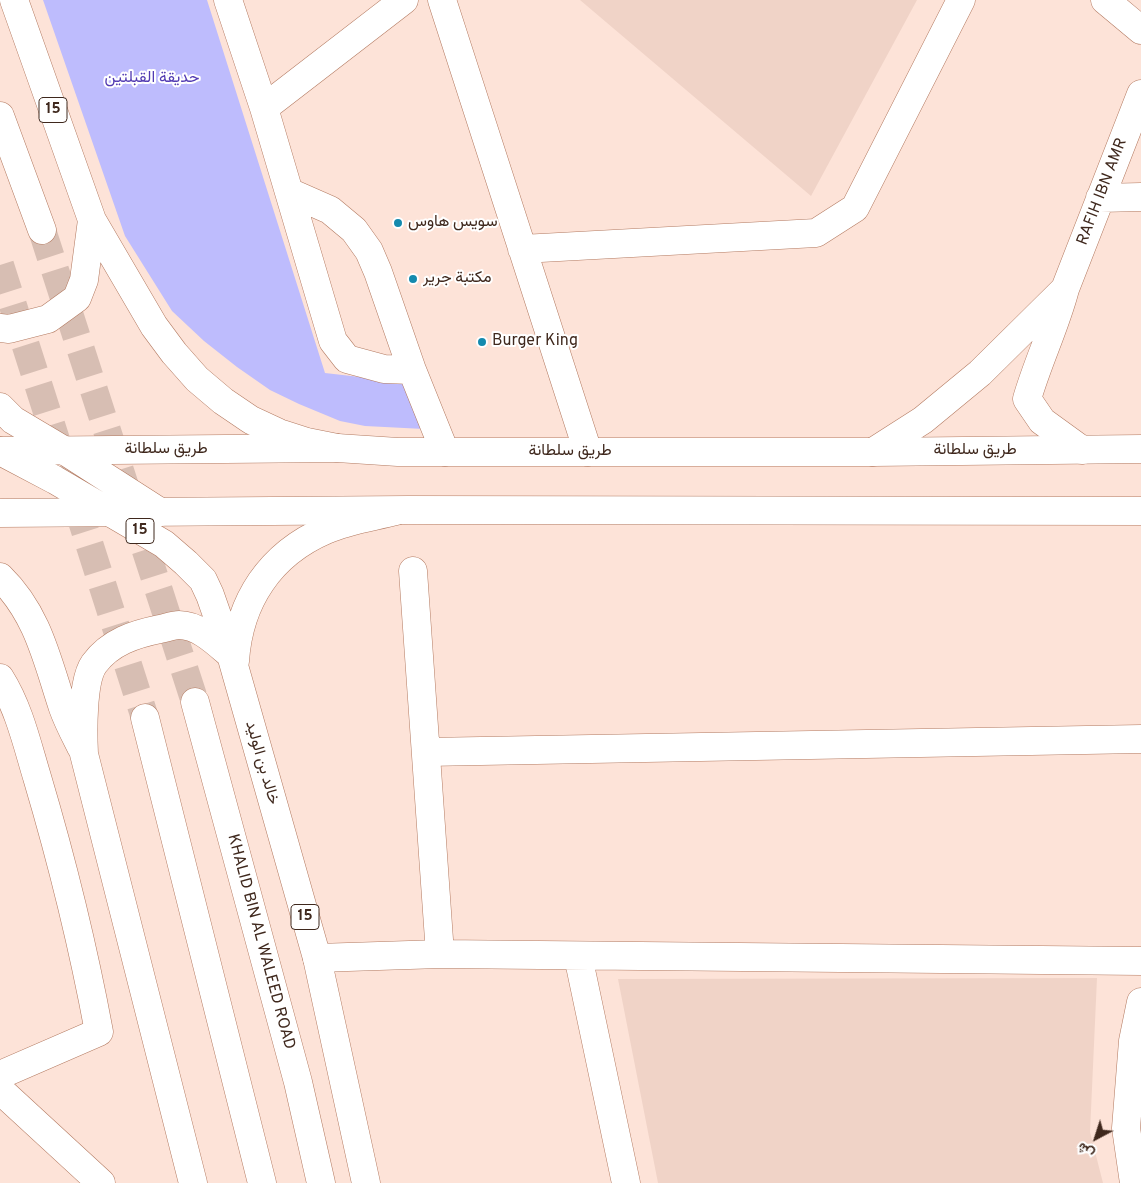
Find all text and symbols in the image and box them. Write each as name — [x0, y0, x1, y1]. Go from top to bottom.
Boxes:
park label: حدیقة القبلتین — [105, 69, 199, 89]
road number: 15 — [39, 98, 67, 122]
street label: RAFIH IBN AMR — [1074, 136, 1132, 248]
place label: سويس هاوس — [408, 213, 498, 233]
marker: سويس هاوس — [392, 217, 404, 229]
place label: مكتبة جرير — [423, 269, 492, 289]
marker: مكتبة جرير — [407, 273, 419, 285]
place label: Burger King — [492, 332, 578, 352]
marker: Burger King — [476, 336, 488, 348]
street label: طريق سلطانة — [124, 440, 208, 460]
street label: طريق سلطانة — [933, 441, 1017, 461]
street label: طريق سلطانة — [528, 442, 612, 462]
road number: 15 — [126, 518, 154, 544]
street label: خالد بن الوليد — [240, 719, 282, 807]
street label: KHALID BIN AL WALEED ROAD — [222, 832, 298, 1052]
road number: 15 — [291, 904, 319, 930]
north arrow — [1071, 1113, 1121, 1163]
text: ش — [1074, 1138, 1098, 1162]

